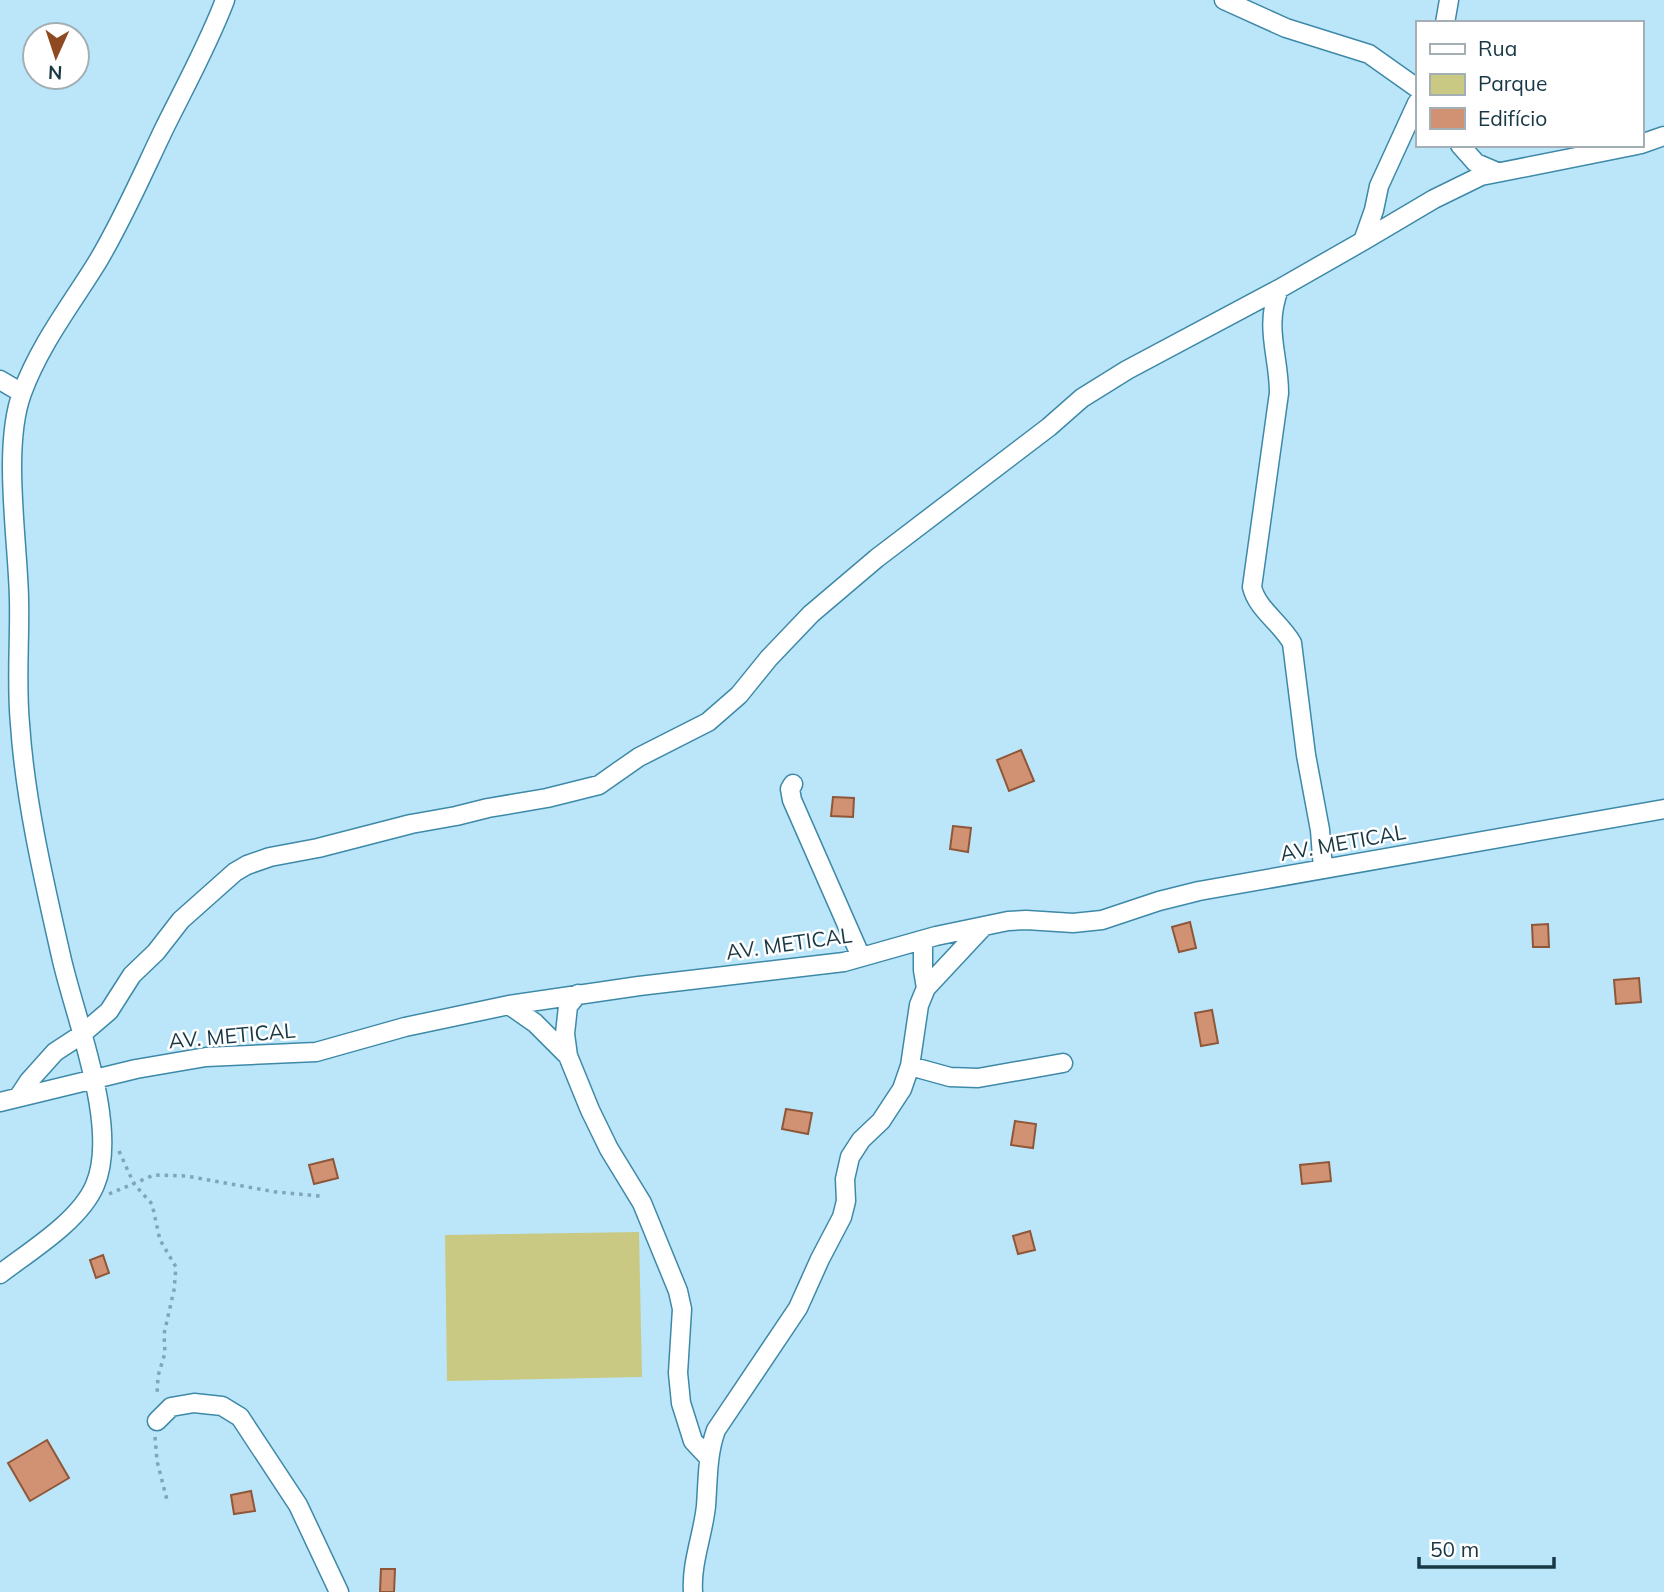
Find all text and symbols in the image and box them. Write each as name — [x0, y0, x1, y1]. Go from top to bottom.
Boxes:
north arrow — [21, 21, 91, 91]
legend — [1416, 21, 1643, 147]
text: Rua — [1478, 35, 1517, 61]
text: N — [47, 61, 63, 85]
text: Parque — [1478, 70, 1547, 96]
text: Edifício — [1478, 105, 1547, 131]
street label: AV. METICAL — [1278, 818, 1408, 866]
street label: AV. METICAL — [724, 921, 854, 965]
street label: AV. METICAL — [167, 1016, 297, 1053]
scale bar — [1419, 1526, 1554, 1570]
text: 50 m — [1430, 1536, 1479, 1562]

